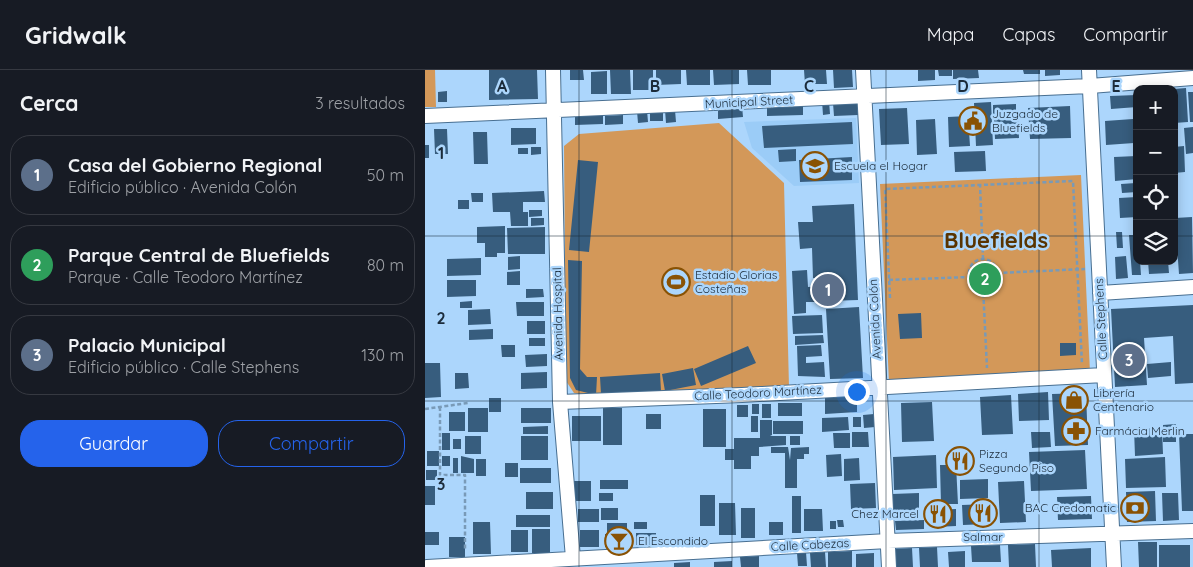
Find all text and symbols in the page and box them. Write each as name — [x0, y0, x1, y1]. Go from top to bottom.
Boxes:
text: Gridwalk — [25, 20, 127, 50]
text: Mapa — [927, 23, 974, 46]
text: Capas — [1002, 23, 1055, 46]
text: Compartir — [1083, 23, 1168, 46]
text: A — [497, 76, 508, 96]
text: B — [650, 76, 660, 96]
text: C — [804, 76, 814, 96]
text: D — [957, 76, 969, 96]
text: E — [1111, 76, 1121, 96]
map controls — [1133, 85, 1178, 265]
button: + — [1133, 85, 1178, 130]
text: Cerca — [20, 90, 78, 116]
street label: Municipal Street — [704, 92, 794, 111]
text: 3 resultados — [315, 93, 405, 113]
public building icon: Juzgado de Bluefields — [958, 106, 988, 136]
place label: Juzgado de Bluefields — [992, 106, 1058, 135]
button: − — [1133, 130, 1178, 175]
text: 1 — [438, 143, 444, 163]
school or university icon: Escuela el Hogar — [800, 151, 830, 181]
text: Casa del Gobierno Regional — [68, 153, 322, 177]
place label: Escuela el Hogar — [834, 158, 928, 173]
text: 1 — [34, 165, 40, 185]
text: 50 m — [367, 165, 404, 185]
button: locate — [1133, 175, 1178, 220]
text: Edificio público · Avenida Colón — [68, 177, 297, 197]
button: layers — [1133, 220, 1178, 265]
district label: Bluefields — [944, 226, 1048, 254]
text: Parque Central de Bluefields — [68, 243, 330, 267]
text: 2 — [32, 255, 42, 275]
text: 80 m — [367, 255, 404, 275]
pin: 2 — [969, 260, 1001, 298]
text: Parque · Calle Teodoro Martínez — [68, 267, 303, 287]
street label: Avenida Hospital — [549, 267, 566, 361]
sports icon: Estadio Glorias Costeñas — [661, 267, 691, 297]
place label: Estadio Glorias Costeñas — [695, 267, 778, 296]
pin: 1 — [812, 271, 844, 309]
street label: Calle Stephens — [1091, 278, 1110, 360]
street label: Avenida Colón — [865, 279, 884, 359]
text: 2 — [436, 308, 446, 328]
text: Palacio Municipal — [68, 333, 226, 357]
pin: 3 — [1113, 341, 1145, 379]
text: 3 — [33, 345, 41, 365]
text: 130 m — [361, 345, 404, 365]
text: Edificio público · Calle Stephens — [68, 357, 299, 377]
your location — [844, 379, 870, 405]
street label: Calle Teodoro Martínez — [694, 382, 822, 403]
shop icon: Librería Centenario — [1059, 385, 1089, 415]
place label: Librería Centenario — [1093, 385, 1154, 414]
pharmacy icon: Farmácia Merlin — [1061, 416, 1091, 446]
button: Guardar — [20, 420, 208, 467]
button: Compartir — [218, 420, 405, 467]
place label: Farmácia Merlin — [1095, 423, 1185, 438]
restaurant icon: Pizza Segundo Piso — [945, 446, 975, 476]
place label: Pizza Segundo Piso — [979, 446, 1054, 475]
text: 3 — [437, 474, 445, 494]
bank icon: BAC Credomatic — [1120, 493, 1150, 523]
restaurant icon: Salmar — [968, 498, 998, 528]
restaurant icon: Chez Marcel — [923, 499, 953, 529]
place label: BAC Credomatic — [1025, 500, 1116, 515]
place label: Chez Marcel — [851, 506, 919, 521]
bar icon: El Escondido — [604, 526, 634, 556]
place label: Salmar — [963, 529, 1003, 544]
place label: El Escondido — [638, 533, 708, 548]
street label: Calle Cabezas — [770, 535, 850, 554]

